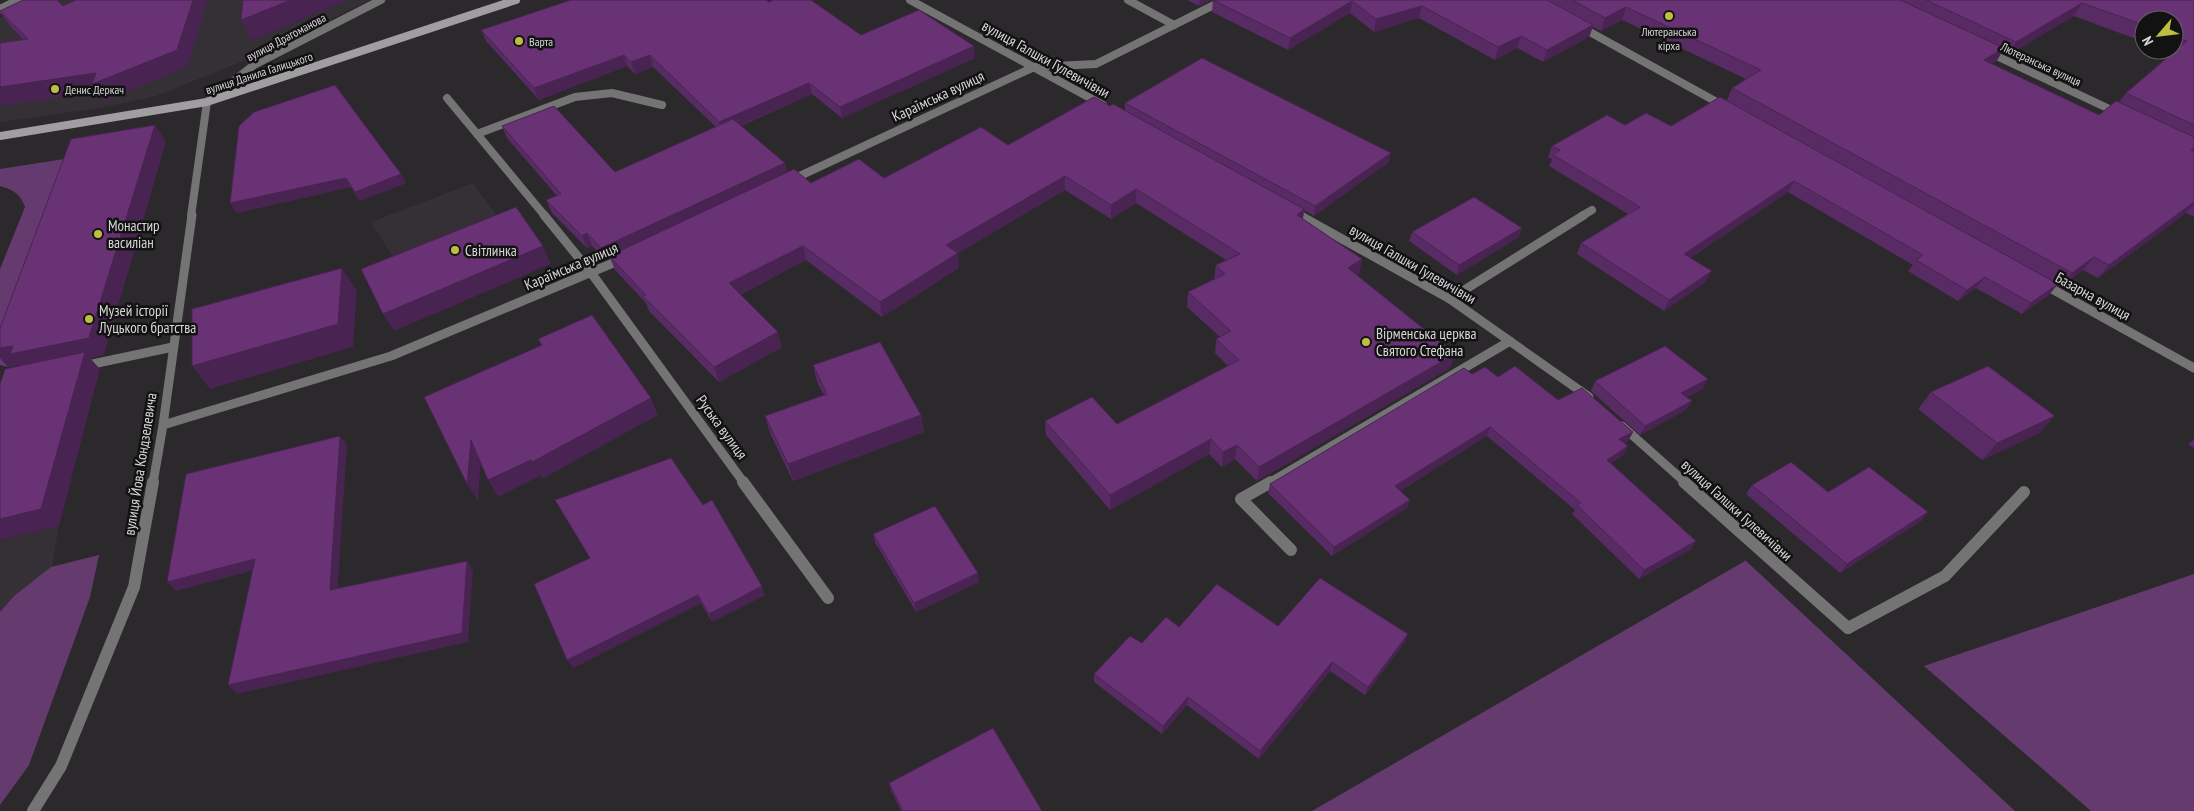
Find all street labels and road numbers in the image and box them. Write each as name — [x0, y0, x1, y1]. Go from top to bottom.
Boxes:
street label: вулиця Драгоманова — [244, 10, 328, 64]
street label: вулиця Галшки Гулевичівни — [979, 16, 1113, 102]
street label: Лютеранська вулиця — [1998, 38, 2084, 89]
street label: вулиця Данила Галицького — [203, 49, 315, 97]
street label: Караїмська вулиця — [889, 66, 987, 126]
street label: вулиця Галшки Гулевичівни — [1346, 220, 1480, 308]
street label: Караїмська вулиця — [521, 238, 621, 294]
street label: Базарна вулиця — [2052, 268, 2134, 324]
street label: вулиця Йова Кондзелевича — [119, 391, 161, 537]
street label: Руська вулиця — [692, 391, 752, 463]
street label: вулиця Галшки Гулевичівни — [1677, 455, 1797, 565]

